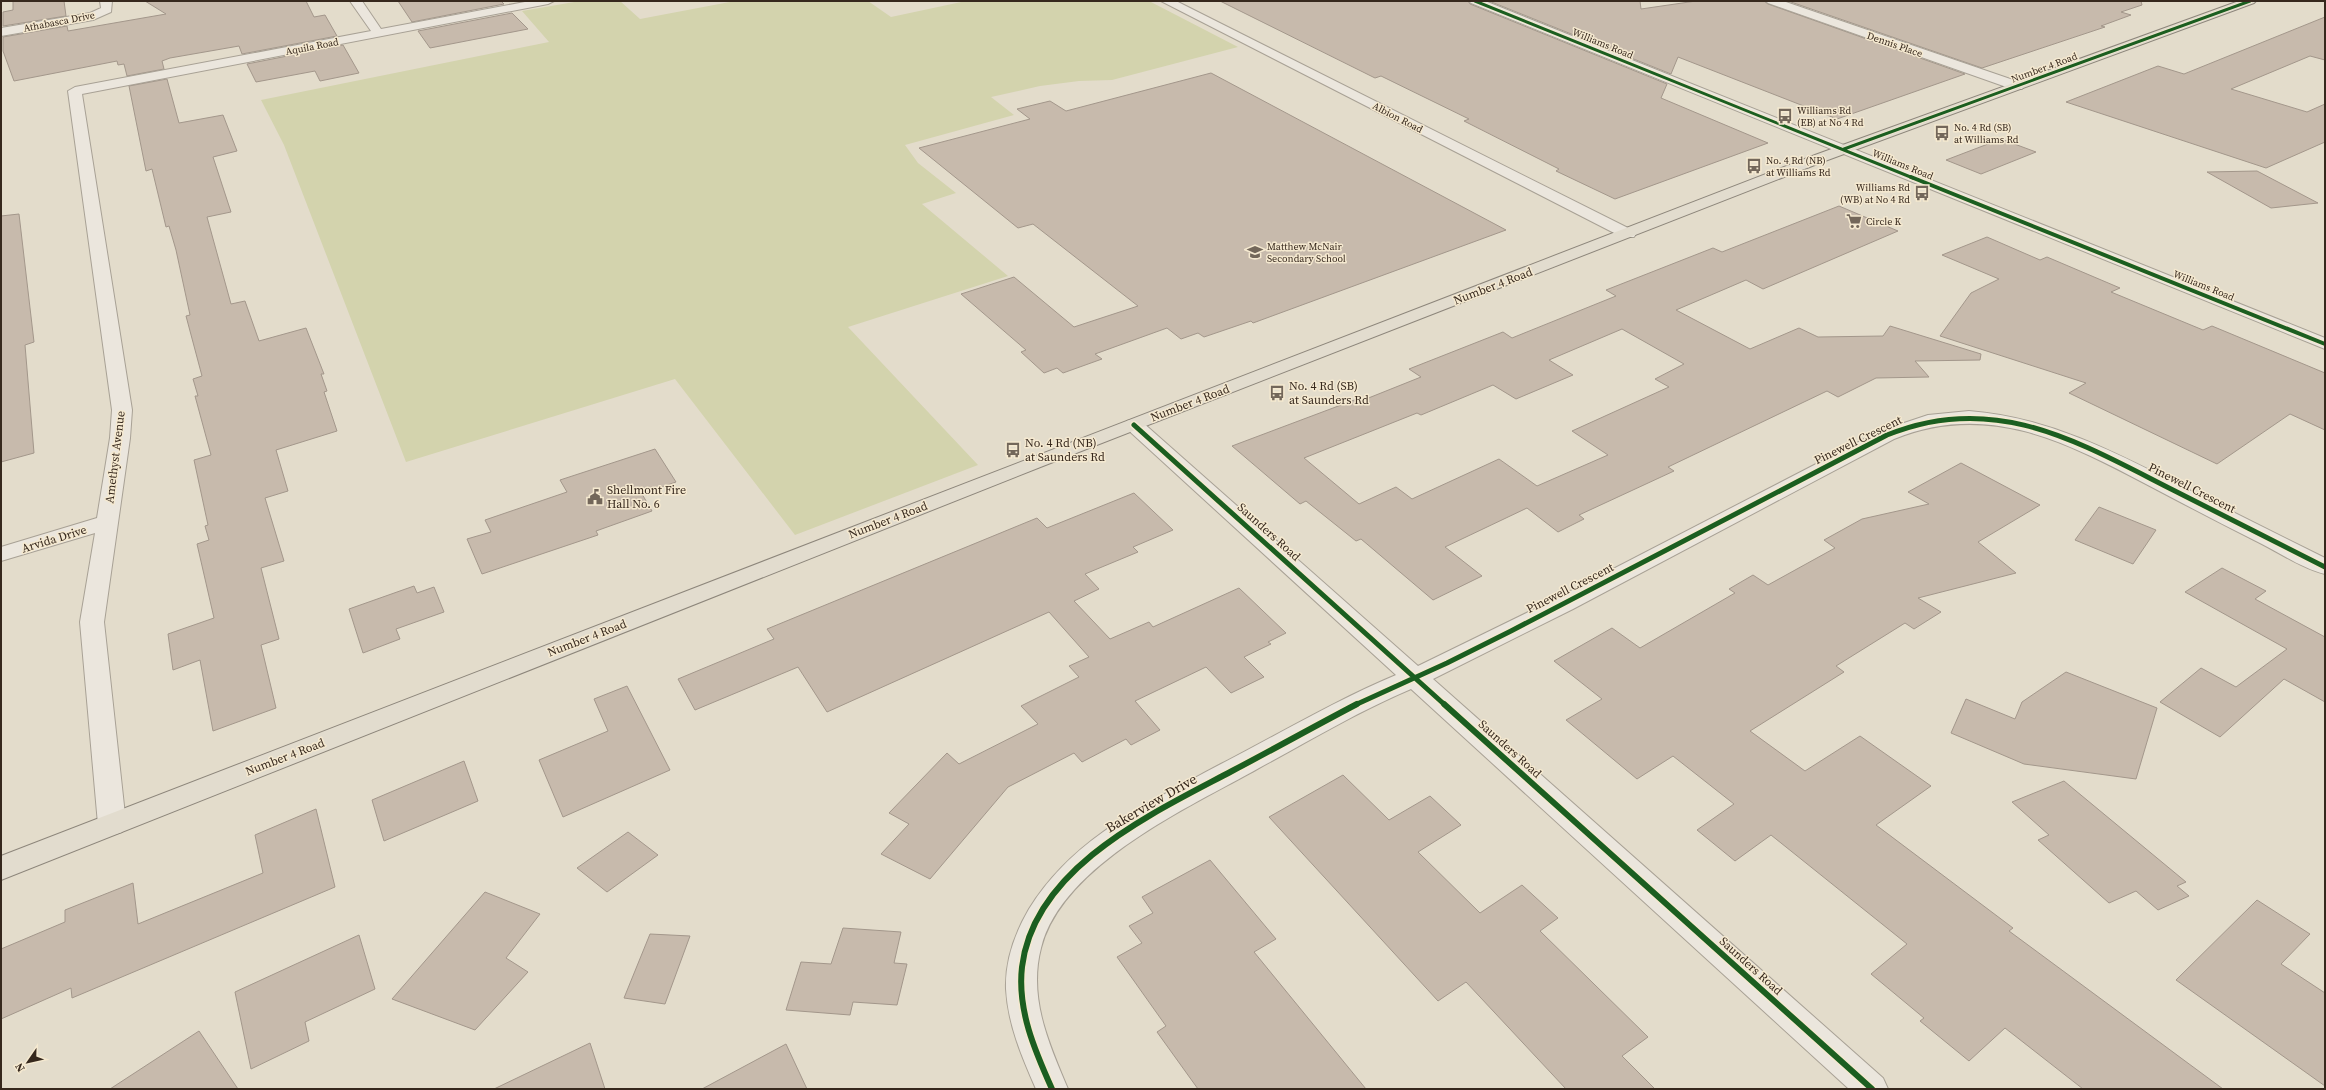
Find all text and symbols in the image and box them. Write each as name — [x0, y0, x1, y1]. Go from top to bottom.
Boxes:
street label: Athabasca Drive — [22, 8, 96, 35]
street label: Williams Road — [1570, 25, 1636, 62]
street label: Dennis Place — [1865, 29, 1924, 60]
street label: Aquila Road — [284, 35, 340, 58]
street label: Number 4 Road — [2009, 49, 2079, 85]
street label: Albion Road — [1370, 99, 1425, 136]
place label: Williams Rd (EB) at No 4 Rd — [1797, 104, 1864, 129]
bus stop icon: Williams Rd (EB) at No 4 Rd — [1776, 107, 1794, 125]
place label: No. 4 Rd (SB) at Williams Rd — [1954, 121, 2019, 146]
bus stop icon: No. 4 Rd (SB) at Williams Rd — [1933, 124, 1951, 142]
street label: Williams Road — [1870, 146, 1936, 183]
place label: No. 4 Rd (NB) at Williams Rd — [1766, 154, 1831, 179]
bus stop icon: No. 4 Rd (NB) at Williams Rd — [1745, 157, 1763, 175]
place label: Williams Rd (WB) at No 4 Rd — [1840, 181, 1910, 206]
bus stop icon: Williams Rd (WB) at No 4 Rd — [1913, 184, 1931, 202]
supermarket icon: Circle K — [1845, 212, 1863, 230]
place label: Circle K — [1866, 215, 1902, 228]
place label: Matthew McNair Secondary School — [1267, 240, 1346, 265]
school or university icon: Matthew McNair Secondary School — [1246, 243, 1264, 261]
street label: Number 4 Road — [1451, 264, 1535, 308]
street label: Williams Road — [2171, 267, 2237, 304]
place label: No. 4 Rd (SB) at Saunders Rd — [1289, 378, 1369, 408]
street label: Number 4 Road — [1148, 381, 1232, 425]
bus stop icon: No. 4 Rd (SB) at Saunders Rd — [1268, 384, 1286, 402]
street label: Amethyst Avenue — [101, 410, 129, 504]
street label: Pinewell Crescent — [1811, 412, 1905, 468]
place label: No. 4 Rd (NB) at Saunders Rd — [1025, 435, 1105, 465]
bus stop icon: No. 4 Rd (NB) at Saunders Rd — [1004, 441, 1022, 459]
street label: Pinewell Crescent — [2146, 459, 2238, 517]
place label: Shellmont Fire Hall No. 6 — [607, 482, 686, 512]
public building icon: Shellmont Fire Hall No. 6 — [586, 488, 604, 506]
street label: Number 4 Road — [846, 498, 930, 542]
street label: Saunders Road — [1234, 499, 1304, 565]
street label: Arvida Drive — [19, 522, 89, 556]
street label: Pinewell Crescent — [1524, 559, 1616, 617]
street label: Number 4 Road — [545, 616, 629, 660]
street label: Saunders Road — [1475, 716, 1545, 782]
street label: Number 4 Road — [243, 735, 327, 779]
street label: Bakerview Drive — [1102, 769, 1200, 837]
street label: Saunders Road — [1716, 933, 1786, 999]
north arrow — [8, 1042, 48, 1082]
text: N — [12, 1060, 29, 1075]

